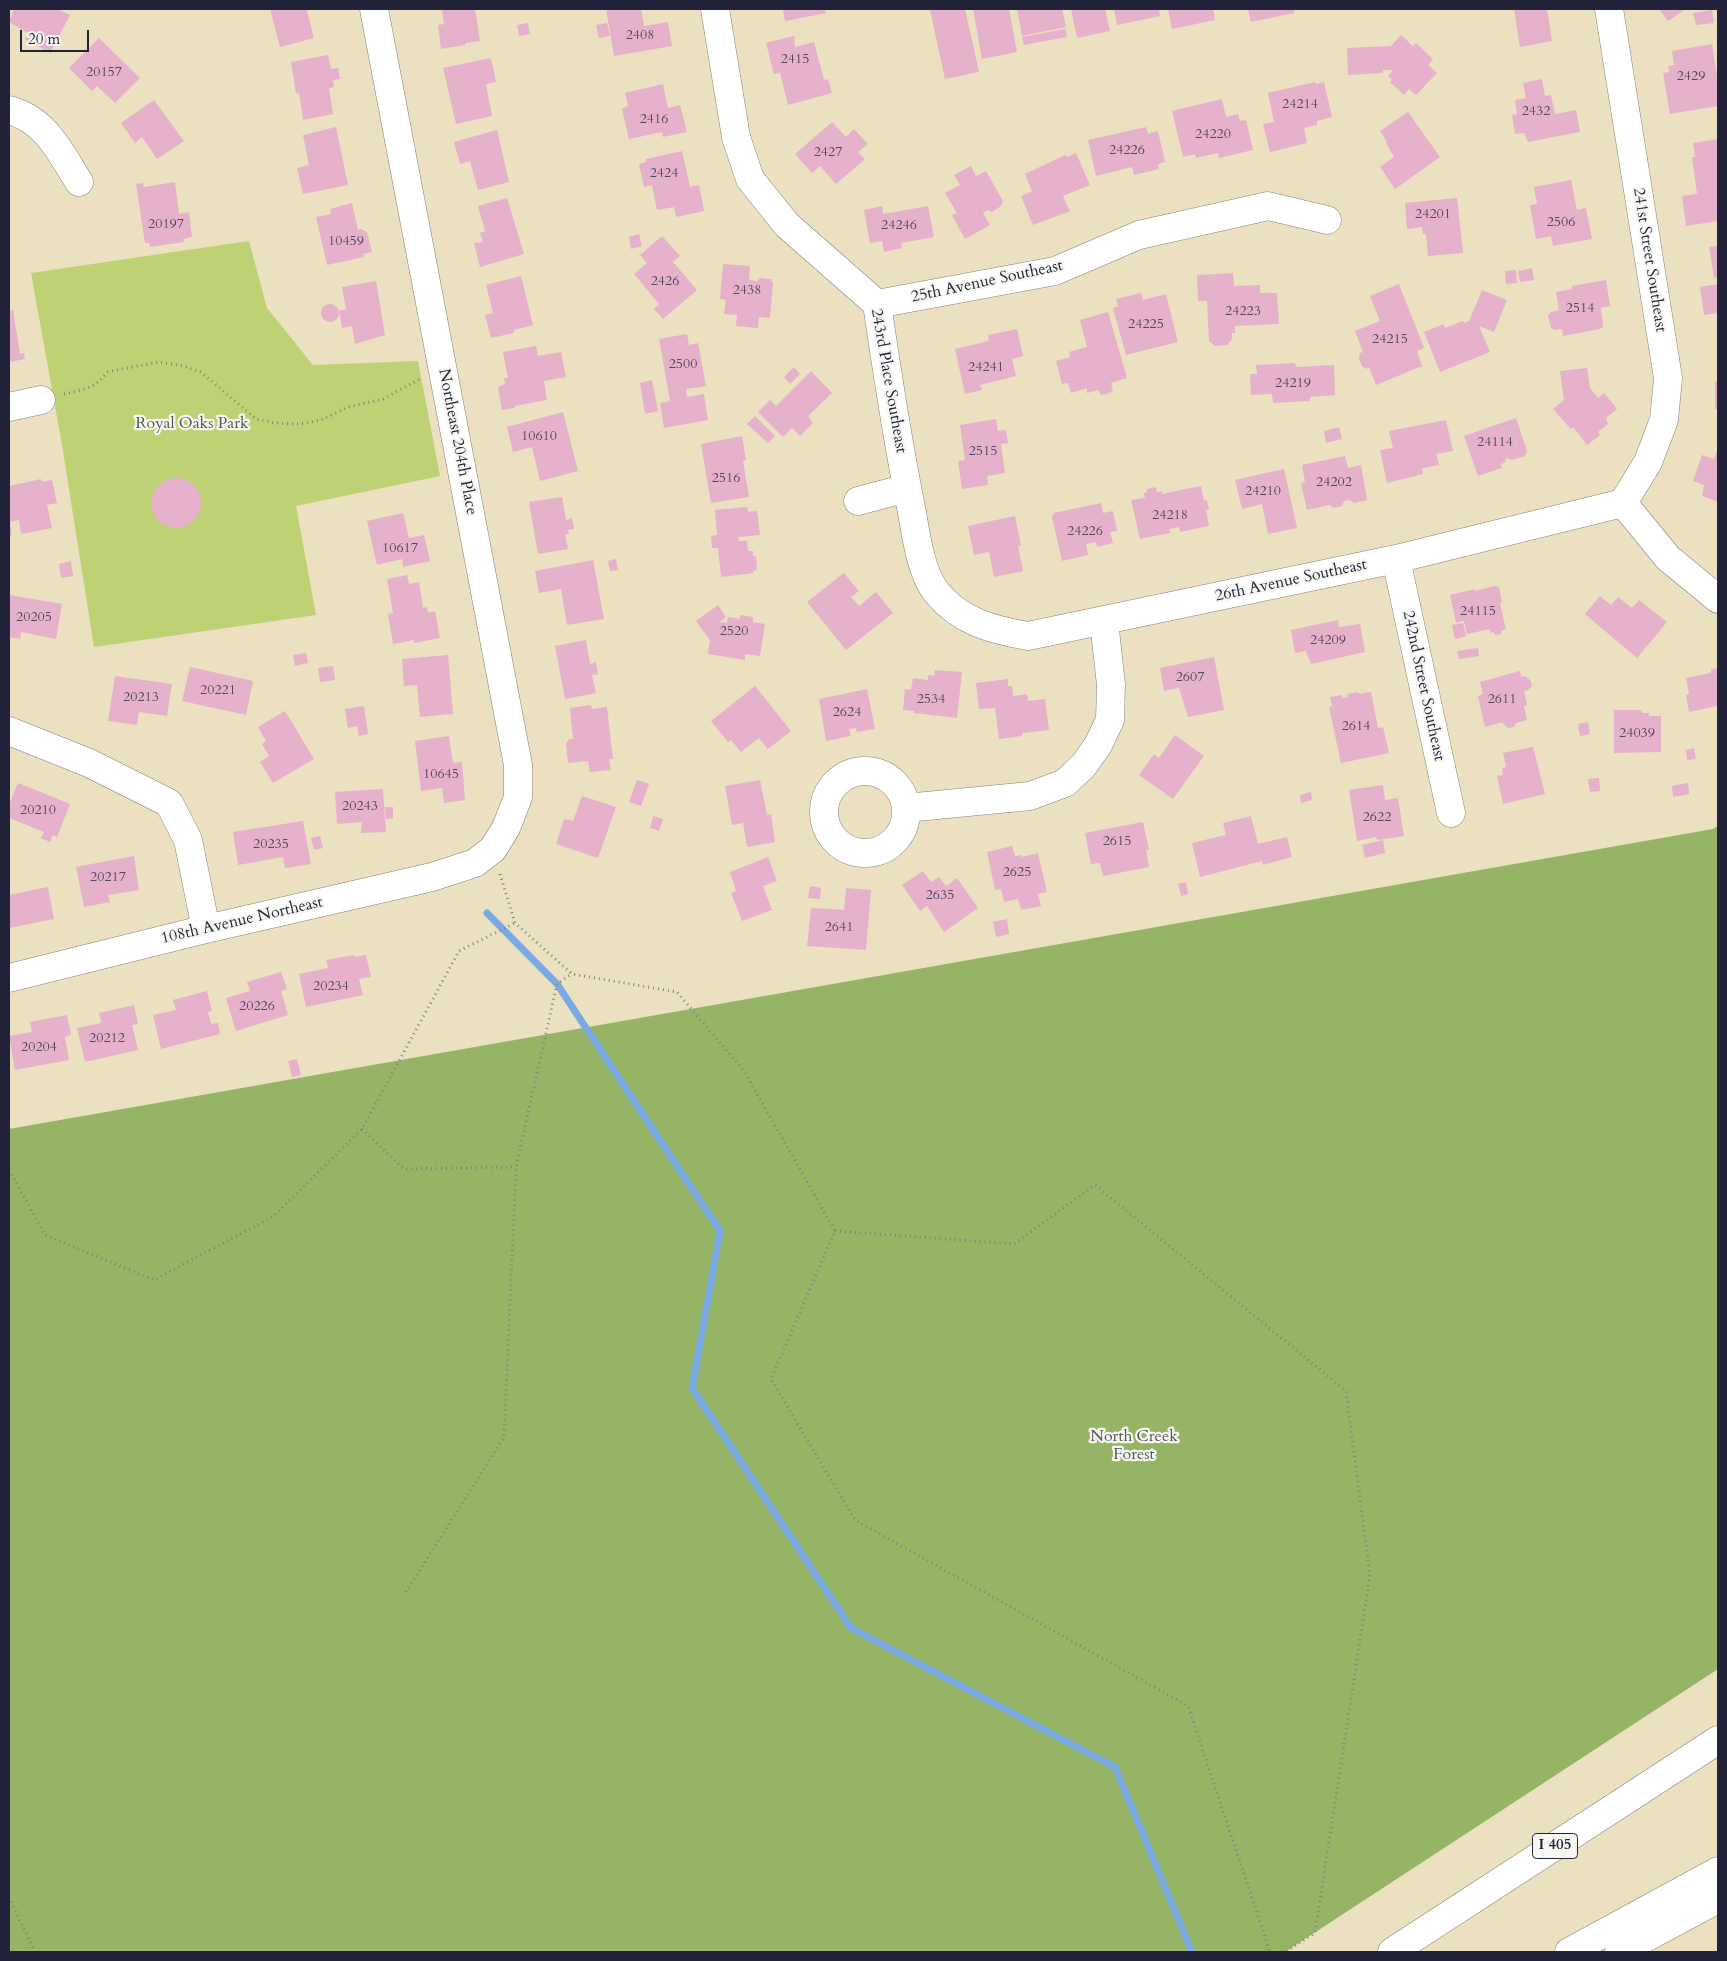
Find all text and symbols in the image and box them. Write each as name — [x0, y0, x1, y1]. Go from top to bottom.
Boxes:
scale bar — [22, 20, 91, 52]
house number: 2408 — [626, 28, 654, 44]
text: 20 m — [28, 29, 60, 49]
house number: 2415 — [781, 52, 809, 68]
house number: 20157 — [86, 65, 122, 81]
house number: 2429 — [1677, 69, 1705, 85]
house number: 24214 — [1282, 97, 1318, 113]
house number: 2432 — [1522, 104, 1550, 120]
house number: 2416 — [640, 112, 668, 128]
house number: 24220 — [1195, 127, 1231, 143]
house number: 24226 — [1109, 143, 1145, 159]
house number: 2427 — [814, 145, 842, 161]
house number: 2424 — [650, 166, 678, 182]
street label: 241st Street Southeast — [1628, 186, 1670, 334]
house number: 24201 — [1415, 207, 1451, 223]
house number: 2506 — [1547, 215, 1575, 231]
house number: 20197 — [148, 217, 184, 233]
house number: 24246 — [881, 218, 917, 234]
house number: 10459 — [328, 234, 364, 250]
street label: 25th Avenue Southeast — [909, 257, 1065, 307]
house number: 2426 — [651, 274, 679, 290]
house number: 2438 — [733, 283, 761, 299]
house number: 2514 — [1566, 301, 1594, 317]
house number: 24223 — [1225, 304, 1261, 320]
street label: 243rd Place Southeast — [866, 307, 910, 455]
house number: 24225 — [1128, 317, 1164, 333]
house number: 24215 — [1372, 332, 1408, 348]
house number: 2500 — [669, 357, 697, 373]
house number: 24241 — [968, 360, 1004, 376]
street label: Northeast 204th Place — [433, 367, 481, 517]
house number: 24219 — [1275, 376, 1311, 392]
park label: Royal Oaks Park — [135, 414, 249, 434]
house number: 10610 — [521, 429, 557, 445]
house number: 24114 — [1477, 435, 1513, 451]
house number: 2515 — [969, 444, 997, 460]
house number: 2516 — [712, 471, 740, 487]
house number: 24202 — [1316, 475, 1352, 491]
house number: 24210 — [1245, 484, 1281, 500]
house number: 24218 — [1152, 508, 1188, 524]
house number: 24226 — [1067, 524, 1103, 540]
house number: 10617 — [382, 541, 418, 557]
street label: 26th Avenue Southeast — [1213, 556, 1369, 606]
house number: 24115 — [1460, 604, 1496, 620]
street label: 242nd Street Southeast — [1398, 609, 1448, 763]
house number: 20205 — [16, 610, 52, 626]
house number: 2520 — [720, 624, 748, 640]
house number: 24209 — [1310, 633, 1346, 649]
house number: 2607 — [1176, 670, 1204, 686]
house number: 20221 — [200, 683, 236, 699]
house number: 20213 — [123, 690, 159, 706]
house number: 2534 — [917, 692, 945, 708]
house number: 2611 — [1488, 692, 1516, 708]
house number: 2624 — [833, 705, 861, 721]
house number: 2614 — [1342, 719, 1370, 735]
house number: 24039 — [1619, 726, 1655, 742]
house number: 10645 — [423, 767, 459, 783]
house number: 20243 — [342, 799, 378, 815]
house number: 20210 — [20, 803, 56, 819]
house number: 2622 — [1363, 810, 1391, 826]
house number: 2615 — [1103, 834, 1131, 850]
house number: 20235 — [253, 837, 289, 853]
house number: 2625 — [1003, 865, 1031, 881]
house number: 20217 — [90, 870, 126, 886]
house number: 2635 — [926, 888, 954, 904]
street label: 108th Avenue Northeast — [159, 893, 325, 949]
house number: 2641 — [825, 920, 853, 936]
house number: 20234 — [313, 979, 349, 995]
house number: 20226 — [239, 999, 275, 1015]
house number: 20212 — [89, 1031, 125, 1047]
house number: 20204 — [21, 1040, 57, 1056]
park label: North Creek Forest — [1090, 1427, 1178, 1465]
road number: I 405 — [1532, 1834, 1578, 1858]

